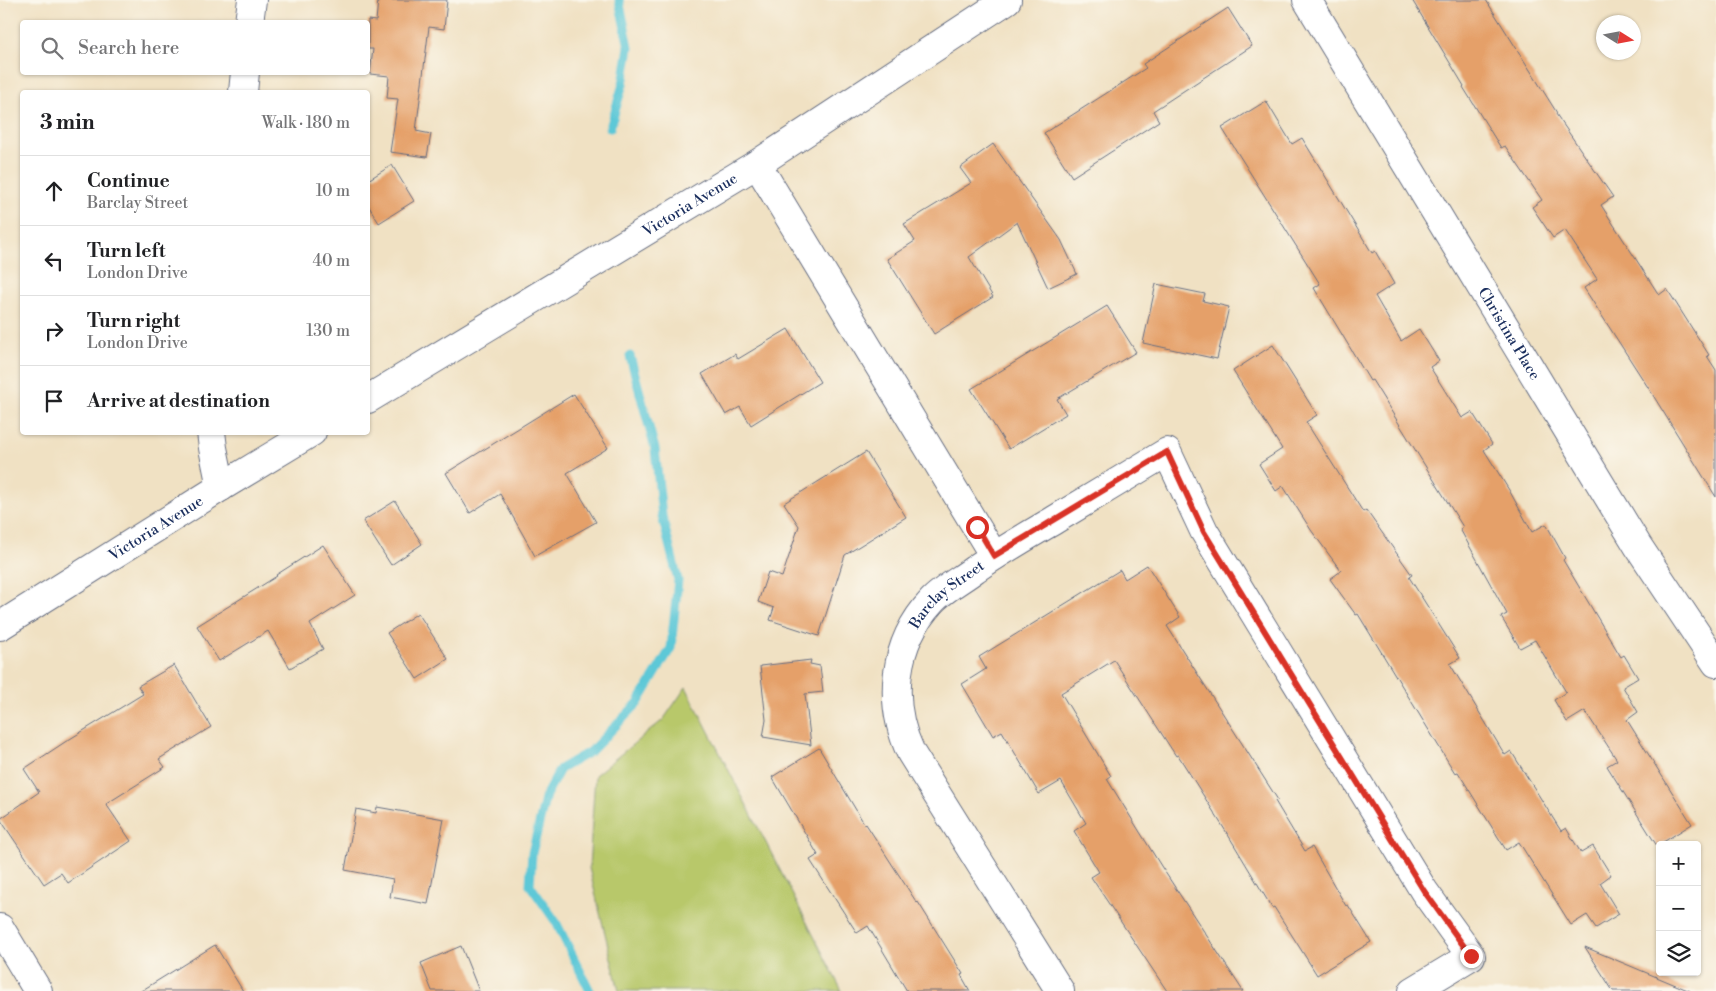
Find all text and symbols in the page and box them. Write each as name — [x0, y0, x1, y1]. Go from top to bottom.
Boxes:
north arrow — [1596, 15, 1641, 60]
search box — [20, 20, 370, 75]
icon: search — [38, 34, 66, 62]
text: Search here — [78, 36, 179, 60]
text: 3 min — [40, 110, 95, 136]
text: Walk · 180 m — [262, 113, 350, 133]
text: Continue — [87, 169, 170, 193]
street label: Victoria Avenue — [638, 169, 741, 242]
icon: ahead — [40, 177, 68, 205]
text: 10 m — [316, 181, 350, 201]
text: Barclay Street — [87, 193, 188, 213]
text: Turn left — [87, 239, 166, 263]
icon: left — [40, 247, 68, 275]
text: 40 m — [313, 251, 350, 271]
text: London Drive — [87, 263, 188, 283]
street label: Christina Place — [1473, 284, 1544, 384]
text: Turn right — [87, 309, 180, 333]
icon: right — [40, 317, 68, 345]
text: 130 m — [306, 321, 350, 341]
text: London Drive — [87, 333, 188, 353]
icon: arrive — [40, 387, 68, 415]
text: Arrive at destination — [87, 389, 270, 413]
street label: Victoria Avenue — [104, 492, 207, 566]
route start — [966, 516, 989, 539]
street label: Barclay Street — [905, 556, 989, 633]
map controls — [1656, 841, 1701, 976]
button: + — [1656, 841, 1701, 886]
button: − — [1656, 886, 1701, 931]
button: layers — [1656, 931, 1701, 976]
route end — [1460, 945, 1483, 968]

